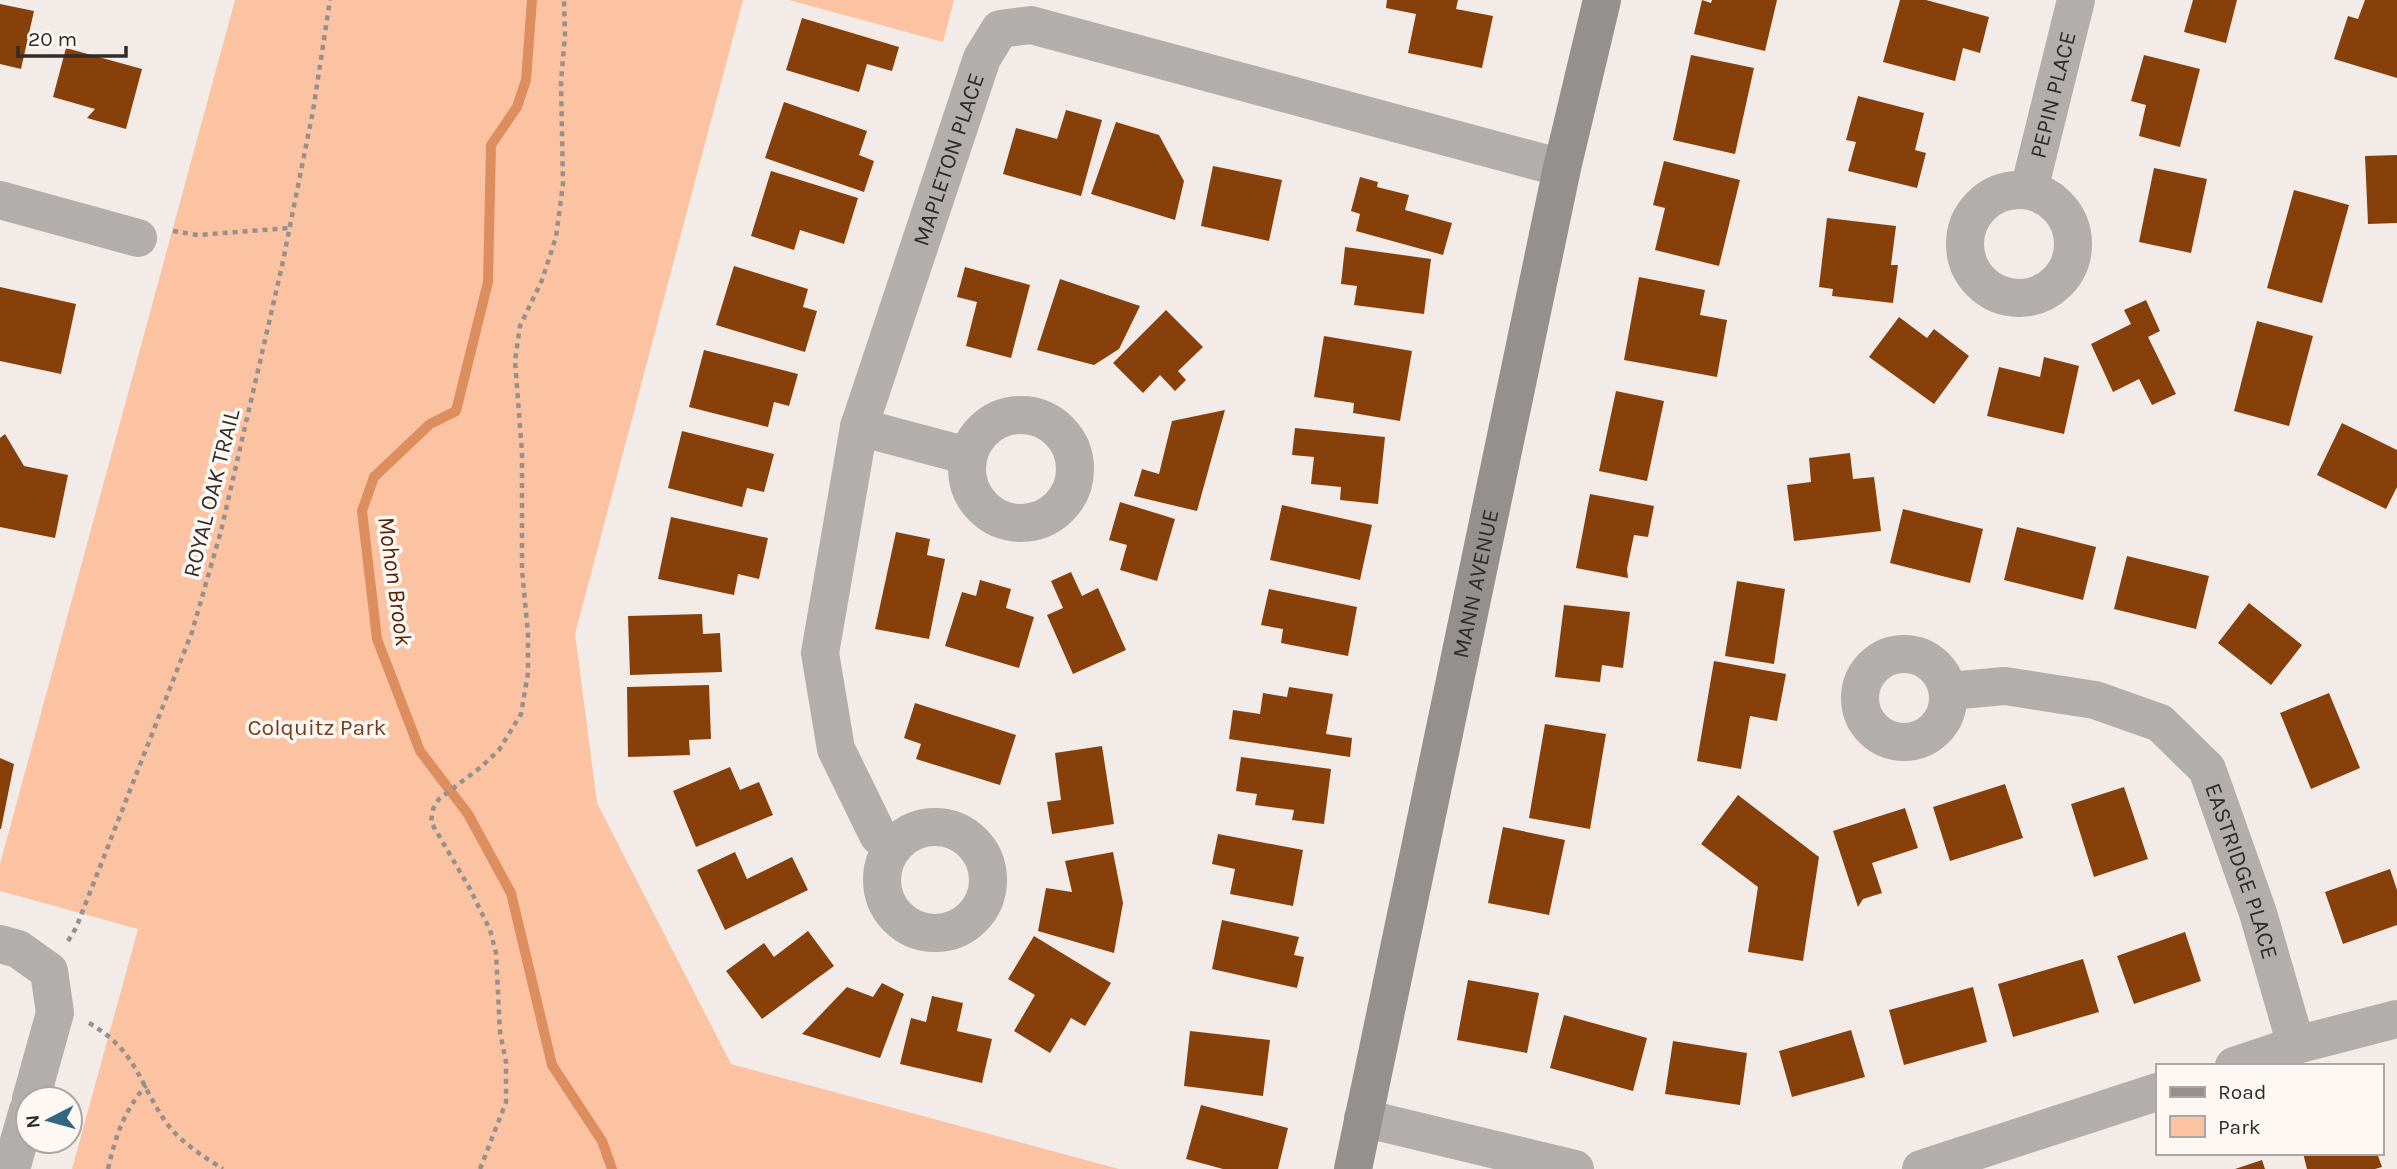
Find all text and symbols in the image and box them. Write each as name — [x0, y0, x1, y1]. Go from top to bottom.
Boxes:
scale bar — [18, 14, 126, 58]
text: 20 m — [28, 27, 77, 51]
street label: PEPIN PLACE — [2024, 29, 2082, 161]
street label: MAPLETON PLACE — [907, 70, 990, 249]
street label: ROYAL OAK TRAIL — [178, 406, 246, 580]
street label: MANN AVENUE — [1447, 507, 1504, 661]
water label: Mohon Brook — [372, 514, 418, 648]
park label: Colquitz Park — [247, 714, 387, 741]
street label: EASTRIDGE PLACE — [2199, 780, 2284, 962]
legend — [2156, 1064, 2383, 1155]
text: Road — [2218, 1080, 2266, 1104]
north arrow — [14, 1085, 84, 1155]
text: N — [21, 1114, 45, 1130]
text: Park — [2218, 1115, 2261, 1139]

